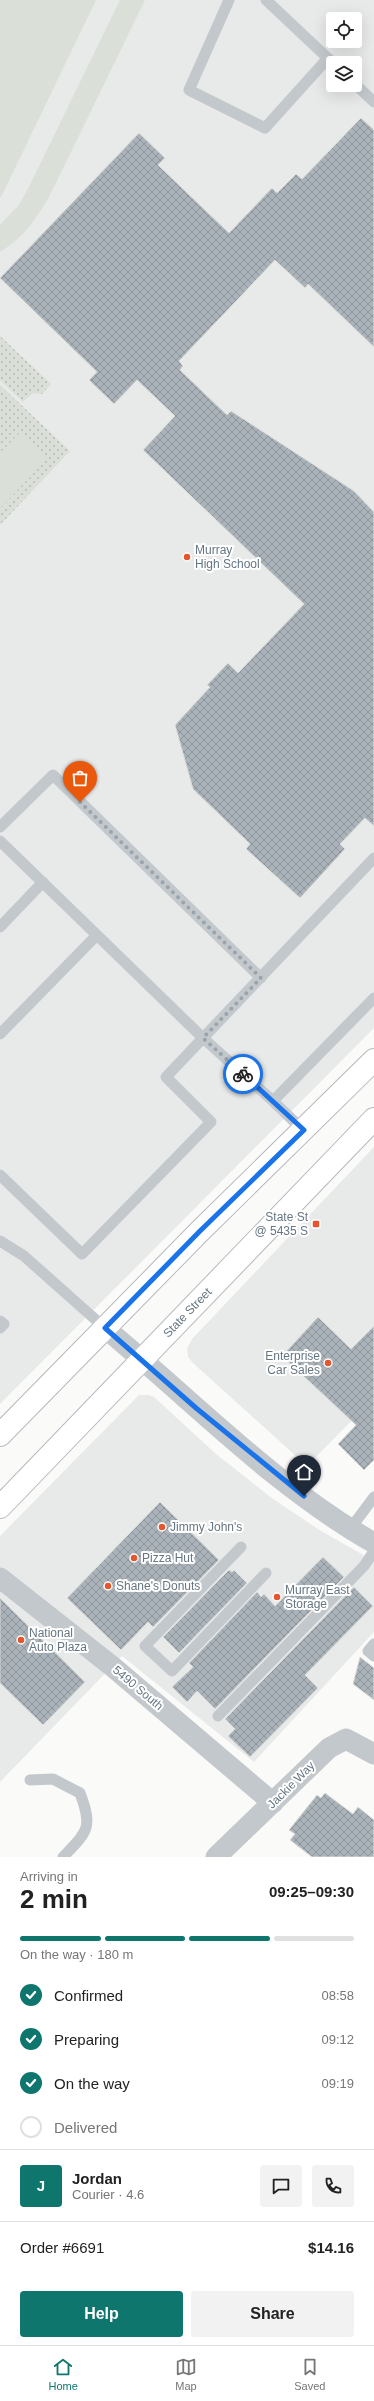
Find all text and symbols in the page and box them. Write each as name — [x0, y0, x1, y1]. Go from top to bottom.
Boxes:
map controls — [326, 12, 362, 92]
button: locate — [326, 12, 362, 48]
button: layers — [326, 56, 362, 92]
place label: Murray High School — [195, 543, 260, 571]
marker: Murray High School — [182, 552, 192, 562]
pin — [63, 761, 97, 802]
icon: bag — [69, 767, 91, 789]
courier — [223, 1054, 263, 1094]
icon: bike — [232, 1063, 254, 1085]
place label: State St @ 5435 S — [254, 1210, 309, 1238]
marker: State St @ 5435 S — [311, 1219, 321, 1229]
street label: State Street — [160, 1284, 215, 1340]
place label: Enterprise Car Sales — [265, 1349, 320, 1377]
marker: Enterprise Car Sales — [323, 1358, 333, 1368]
pin — [287, 1455, 321, 1496]
icon: home — [293, 1461, 315, 1483]
place label: Jimmy John's — [170, 1520, 242, 1534]
marker: Jimmy John's — [157, 1522, 167, 1532]
place label: Pizza Hut — [142, 1551, 194, 1565]
marker: Pizza Hut — [129, 1553, 139, 1563]
place label: Shane's Donuts — [116, 1579, 200, 1593]
marker: Shane's Donuts — [103, 1581, 113, 1591]
place label: Murray East Storage — [285, 1583, 350, 1611]
marker: Murray East Storage — [272, 1592, 282, 1602]
place label: National Auto Plaza — [29, 1626, 87, 1654]
marker: National Auto Plaza — [16, 1635, 26, 1645]
street label: 5490 South — [110, 1663, 166, 1713]
street label: Jackie Way — [265, 1759, 317, 1811]
text: Arriving in — [20, 1869, 78, 1884]
text: 09:25–09:30 — [269, 1883, 354, 1900]
text: 2 min — [20, 1884, 88, 1914]
text: On the way · 180 m — [20, 1947, 133, 1962]
icon: check — [20, 1984, 42, 2006]
text: Confirmed — [54, 1987, 123, 2004]
text: 08:58 — [321, 1988, 354, 2003]
icon: check — [20, 2028, 42, 2050]
text: Preparing — [54, 2031, 119, 2048]
text: 09:12 — [321, 2032, 354, 2047]
icon: check — [20, 2072, 42, 2094]
text: On the way — [54, 2075, 130, 2092]
text: 09:19 — [321, 2076, 354, 2091]
text: Delivered — [54, 2119, 117, 2136]
button: chat — [260, 2165, 302, 2207]
button: phone — [312, 2165, 354, 2207]
text: Jordan — [72, 2170, 122, 2187]
text: J — [37, 2177, 45, 2194]
text: Courier · 4.6 — [72, 2187, 144, 2202]
text: Order #6691 — [20, 2239, 104, 2256]
text: $14.16 — [308, 2239, 354, 2256]
button: Help — [20, 2291, 183, 2337]
button: Share — [191, 2291, 354, 2337]
tab: Home — [49, 2356, 78, 2392]
tab: Map — [175, 2356, 197, 2392]
tab: Saved — [294, 2356, 325, 2392]

